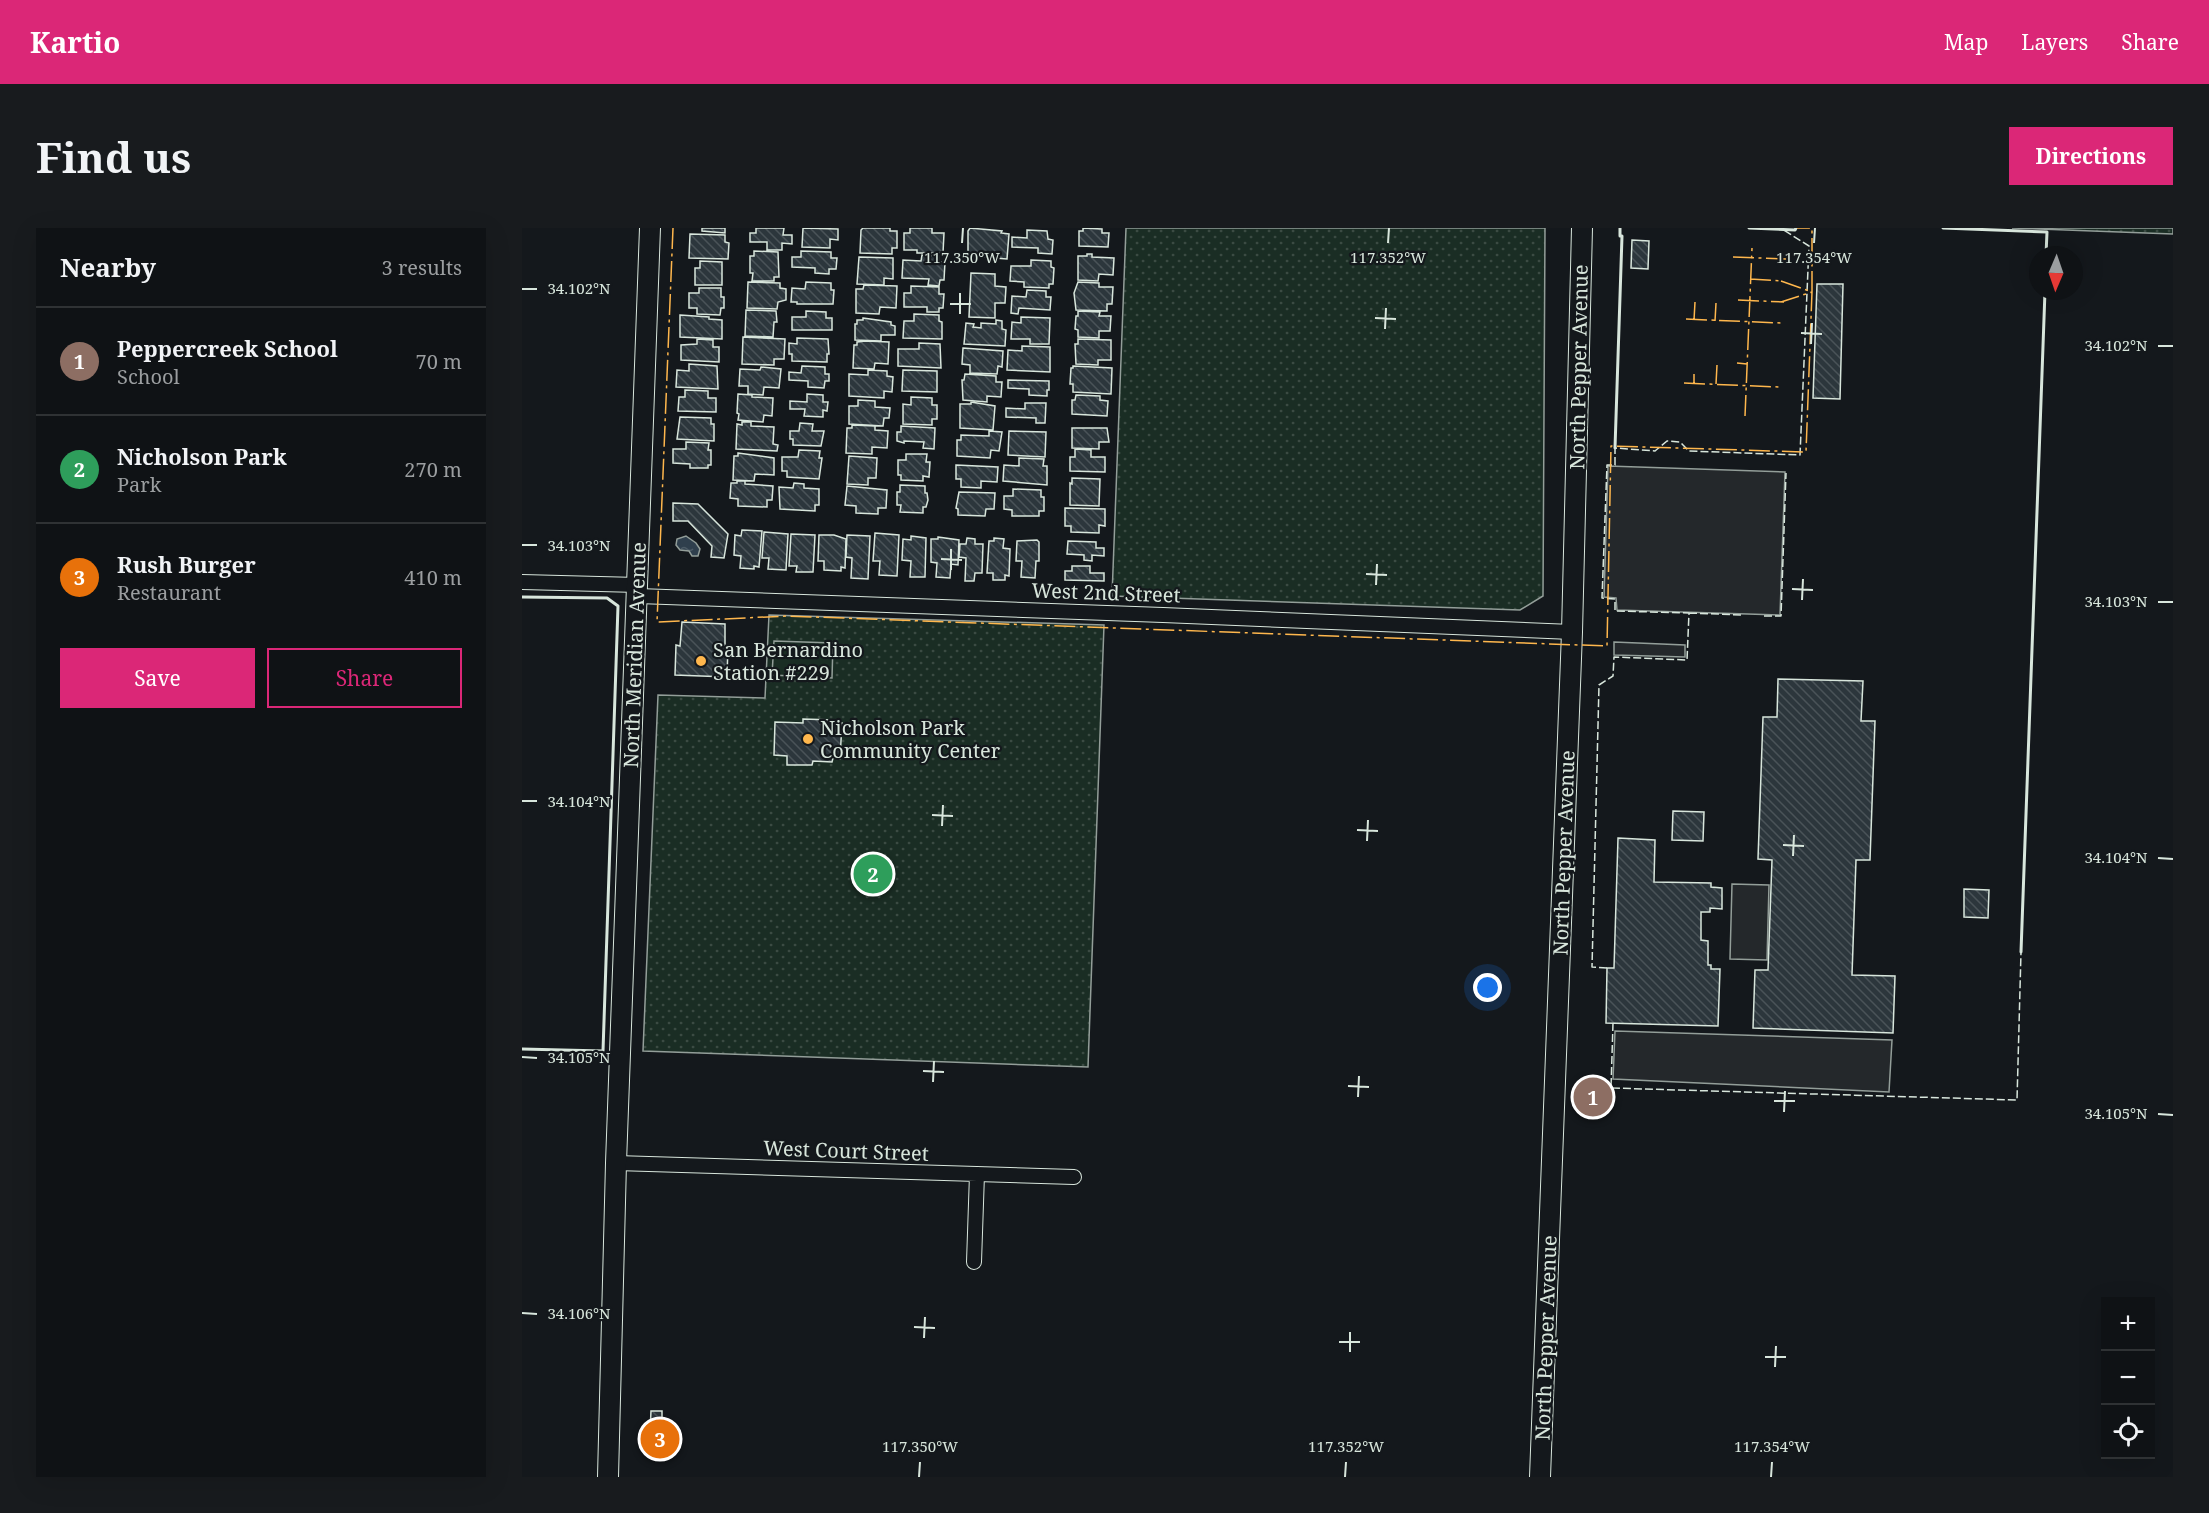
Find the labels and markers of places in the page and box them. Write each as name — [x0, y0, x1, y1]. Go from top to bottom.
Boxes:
place label: San Bernardino Station #229 — [713, 636, 863, 686]
marker: San Bernardino Station #229 — [694, 654, 708, 668]
place label: Nicholson Park Community Center — [820, 714, 1001, 764]
marker: Nicholson Park Community Center — [801, 732, 815, 746]
pin: 2 — [854, 852, 892, 896]
pin: 1 — [1574, 1074, 1612, 1120]
pin: 3 — [640, 1416, 680, 1462]

